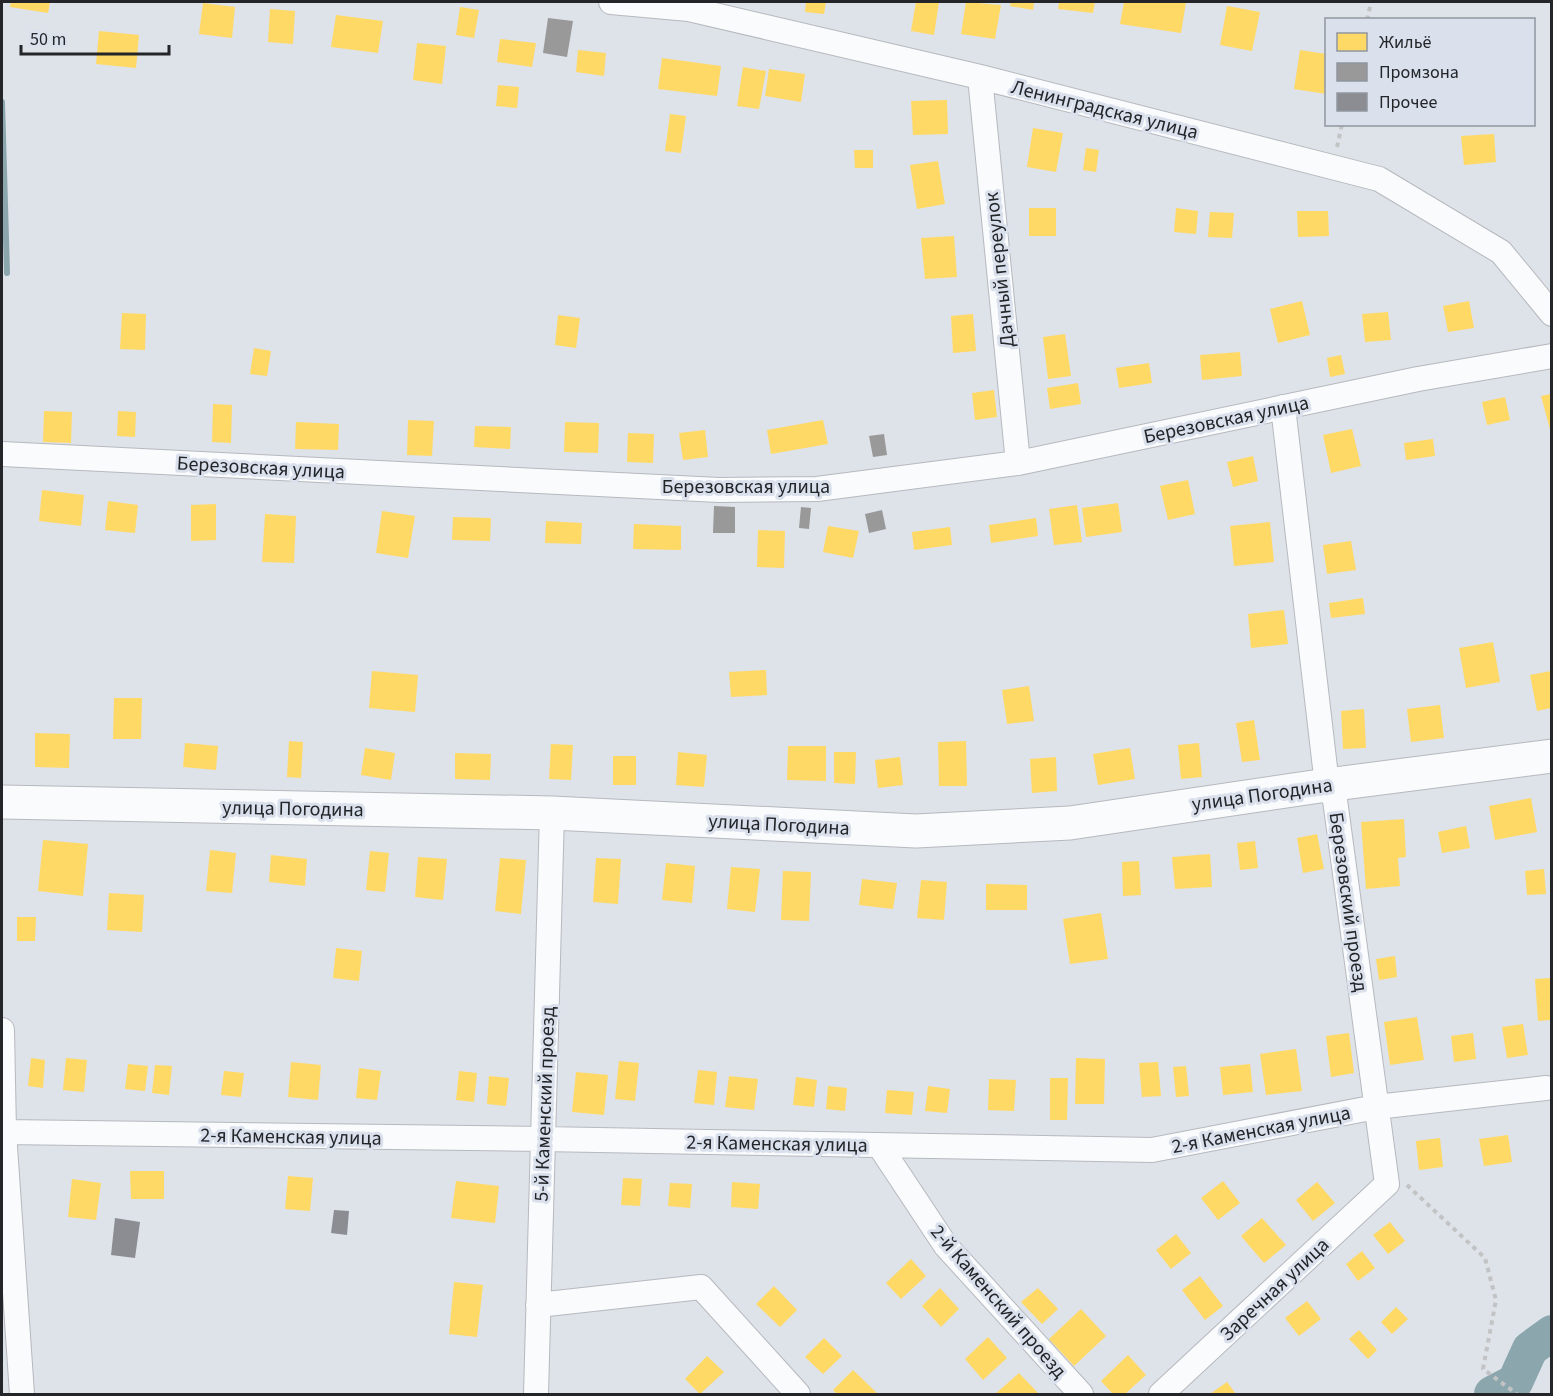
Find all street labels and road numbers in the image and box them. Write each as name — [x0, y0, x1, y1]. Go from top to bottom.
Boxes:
street label: Ленинградская улица — [1008, 73, 1201, 147]
street label: Дачный переулок — [978, 191, 1022, 349]
street label: Березовская улица — [1141, 389, 1311, 451]
street label: Березовская улица — [176, 450, 346, 486]
street label: Березовская улица — [662, 473, 830, 501]
street label: улица Погодина — [1190, 771, 1334, 819]
street label: улица Погодина — [222, 794, 364, 824]
street label: улица Погодина — [707, 807, 850, 843]
street label: Березовский проезд — [1322, 811, 1375, 994]
street label: 5-й Каменский проезд — [528, 1006, 562, 1202]
street label: 2-я Каменская улица — [1169, 1099, 1353, 1161]
street label: 2-я Каменская улица — [200, 1121, 382, 1153]
street label: 2-я Каменская улица — [686, 1128, 868, 1160]
street label: 2-й Каменский проезд — [924, 1219, 1073, 1385]
street label: Заречная улица — [1214, 1232, 1336, 1348]

